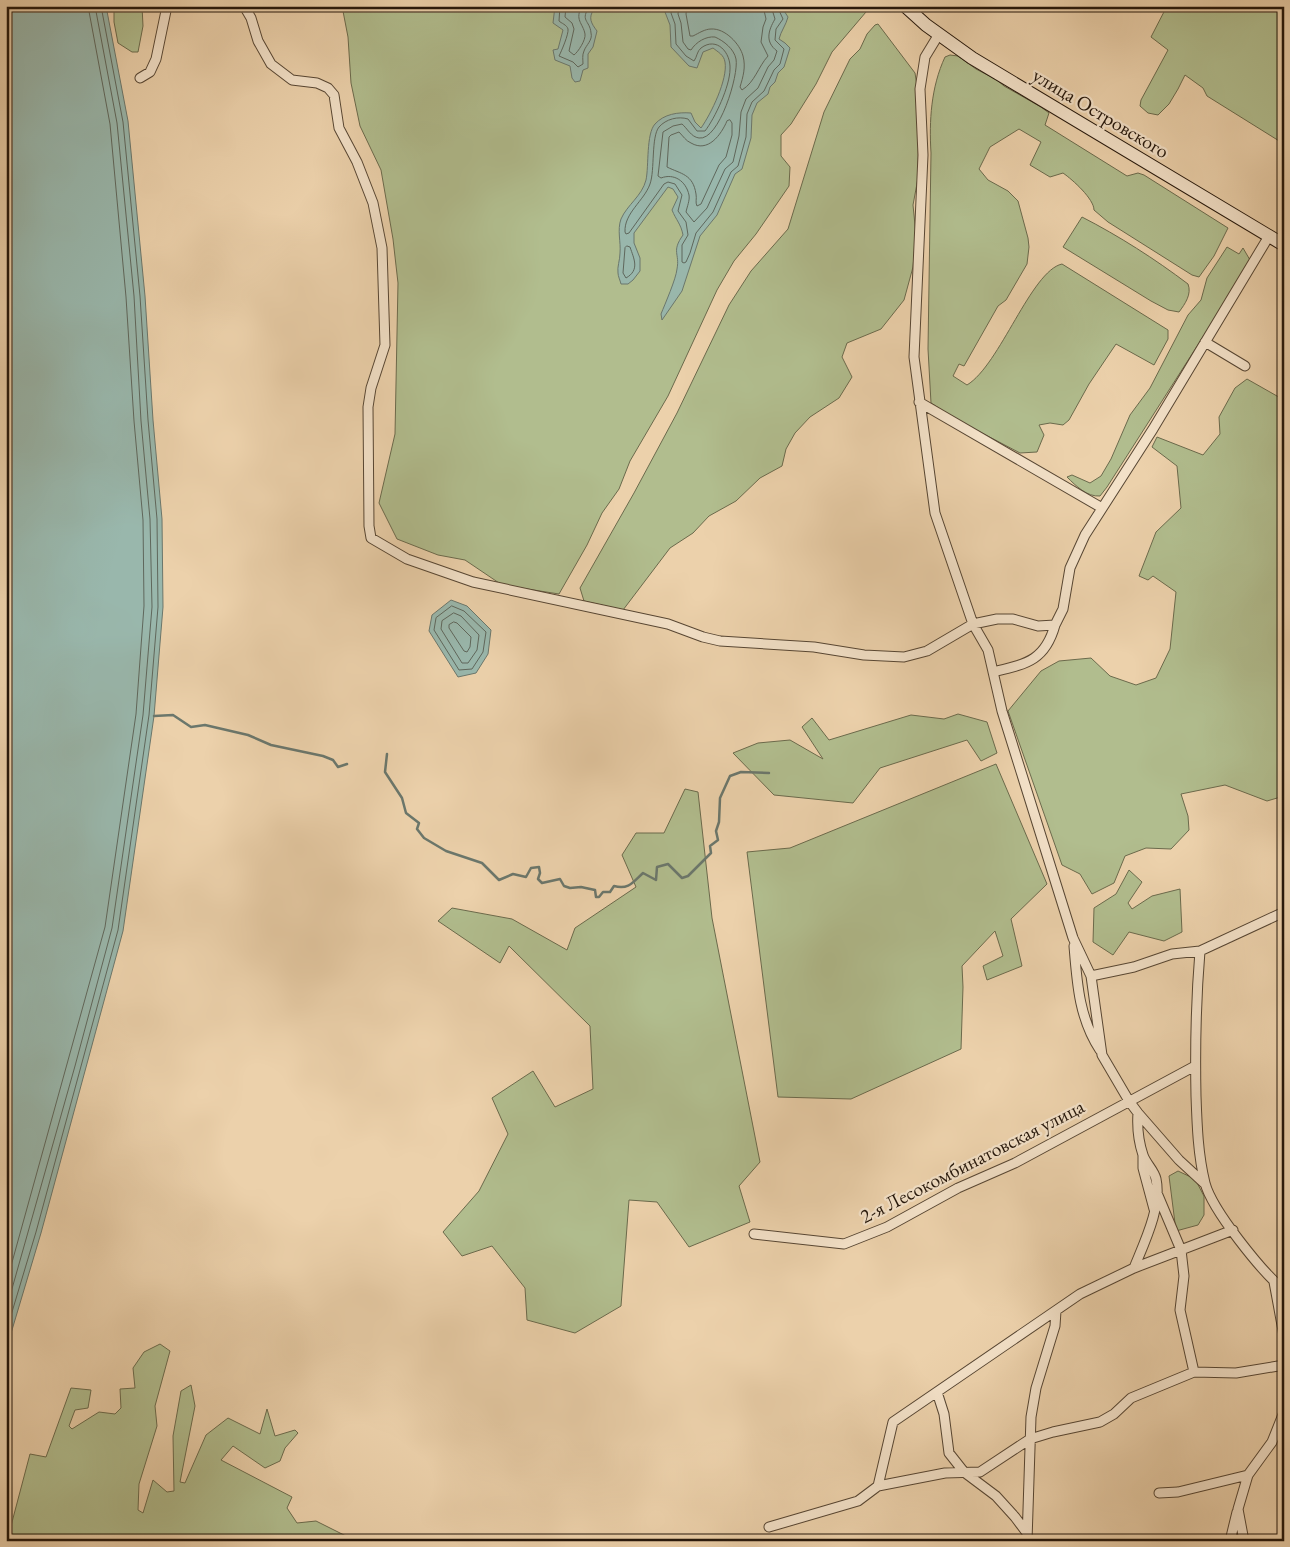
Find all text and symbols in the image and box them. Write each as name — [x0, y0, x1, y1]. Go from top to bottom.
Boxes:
street label: улица Островского — [1028, 62, 1174, 164]
street label: 2-я Лесокомбинатовская улица — [855, 1093, 1089, 1229]

